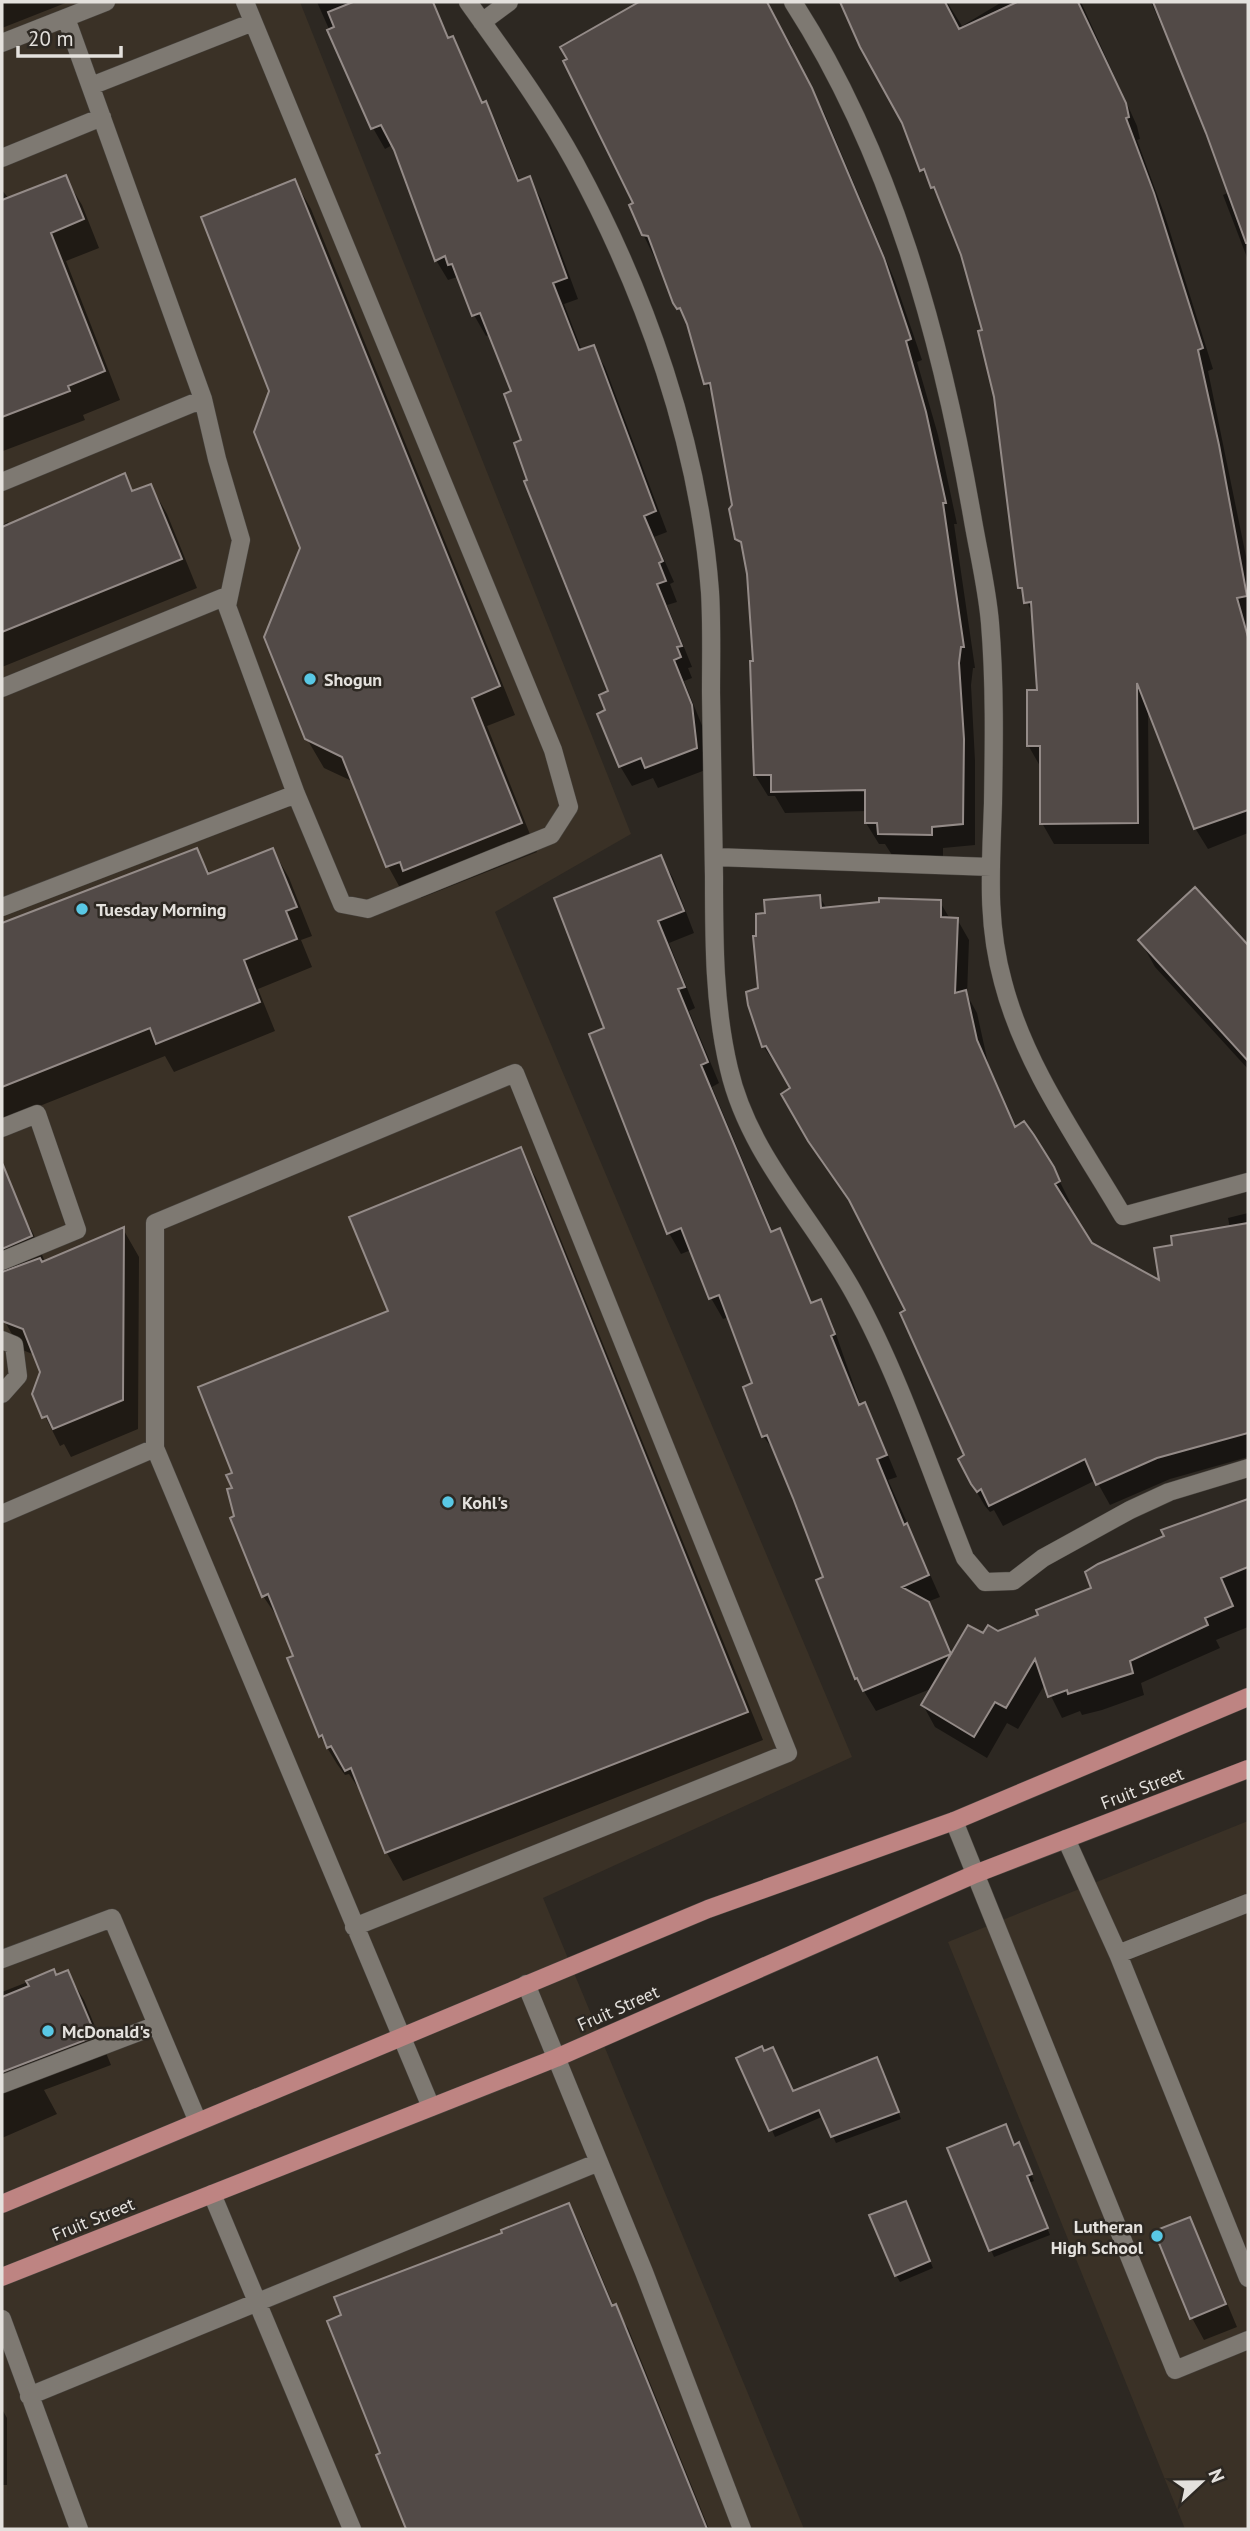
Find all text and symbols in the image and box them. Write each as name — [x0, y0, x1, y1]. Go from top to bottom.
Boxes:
scale bar — [18, 14, 121, 58]
text: 20 m — [28, 25, 74, 52]
place label: Shogun — [324, 668, 382, 691]
marker: Shogun — [302, 671, 318, 687]
place label: Tuesday Morning — [96, 898, 226, 921]
marker: Tuesday Morning — [74, 901, 90, 917]
place label: Kohl's — [462, 1491, 508, 1514]
marker: Kohl's — [440, 1494, 456, 1510]
street label: Fruit Street — [1097, 1762, 1187, 1814]
street label: Fruit Street — [574, 1980, 662, 2036]
place label: McDonald's — [62, 2020, 150, 2043]
marker: McDonald's — [40, 2023, 56, 2039]
street label: Fruit Street — [48, 2192, 138, 2246]
place label: Lutheran High School — [1051, 2215, 1144, 2259]
marker: Lutheran High School — [1149, 2228, 1165, 2244]
north arrow — [1166, 2447, 1236, 2517]
text: N — [1203, 2465, 1230, 2486]

